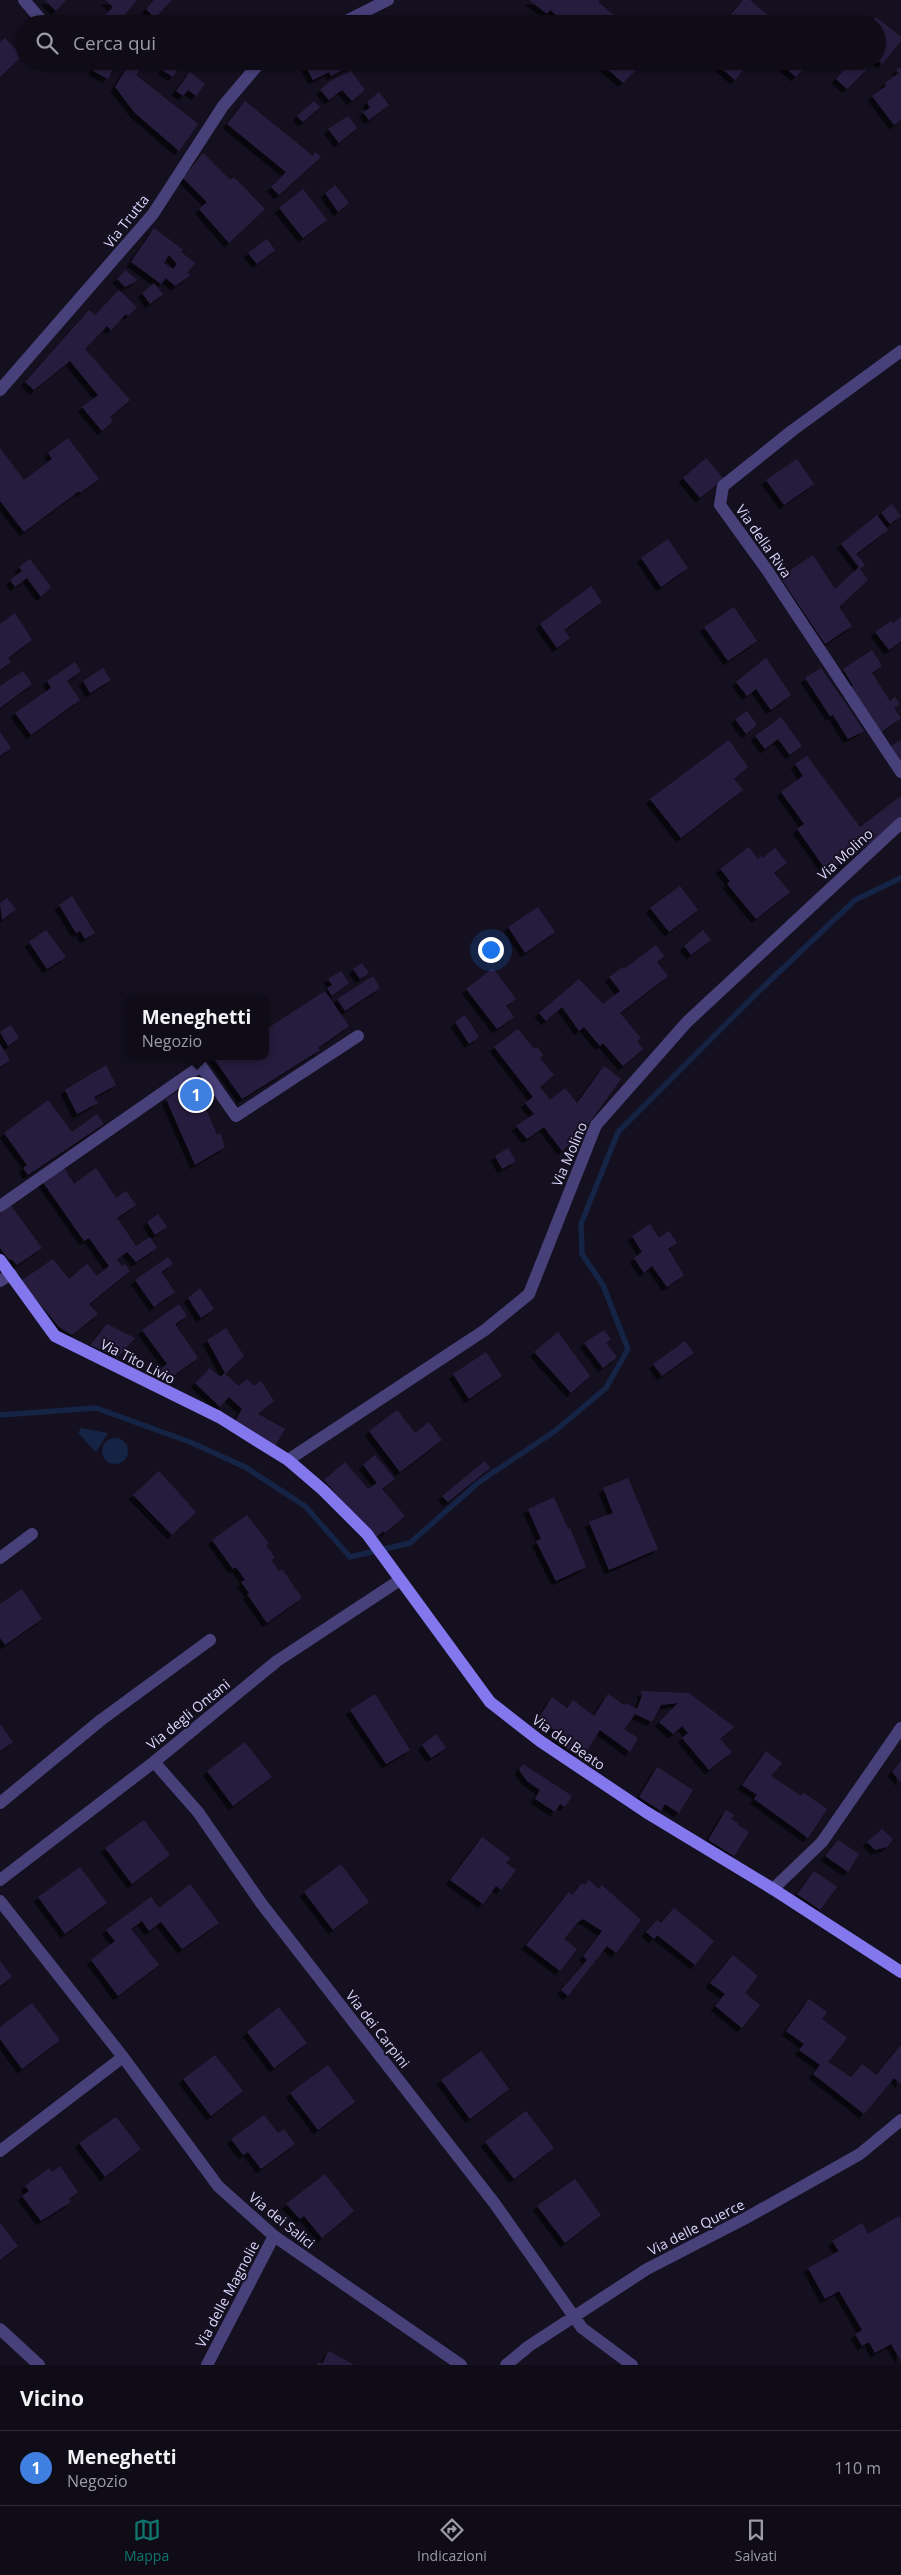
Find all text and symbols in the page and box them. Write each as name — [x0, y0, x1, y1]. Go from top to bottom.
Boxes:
search box — [15, 15, 886, 70]
icon: search — [33, 29, 61, 57]
text: Cerca qui — [73, 30, 156, 56]
street label: Via Trutta — [99, 190, 153, 252]
street label: Via della Riva — [732, 501, 796, 581]
street label: Via Molino — [813, 824, 877, 884]
your location — [478, 937, 504, 963]
popup — [124, 995, 269, 1060]
text: Meneghetti — [142, 1004, 251, 1030]
text: Negozio — [142, 1030, 202, 1052]
pin: 1 — [180, 1076, 212, 1114]
street label: Via Molino — [547, 1119, 591, 1189]
street label: Via Tito Livio — [97, 1334, 179, 1388]
street label: Via degli Ontani — [142, 1674, 234, 1754]
street label: Via del Beato — [529, 1710, 609, 1774]
street label: Via dei Carpini — [342, 1986, 414, 2072]
street label: Via dei Salici — [245, 2188, 319, 2252]
street label: Via delle Querce — [644, 2194, 748, 2260]
street label: Via delle Magnolie — [191, 2237, 263, 2351]
text: Vicino — [20, 2384, 84, 2412]
text: Meneghetti — [67, 2444, 177, 2470]
text: 1 — [31, 2457, 41, 2479]
text: 110 m — [835, 2457, 881, 2479]
text: Negozio — [67, 2470, 128, 2492]
tab: Mappa — [124, 2516, 169, 2565]
tab: Indicazioni — [417, 2516, 487, 2565]
tab: Salvati — [735, 2516, 777, 2565]

